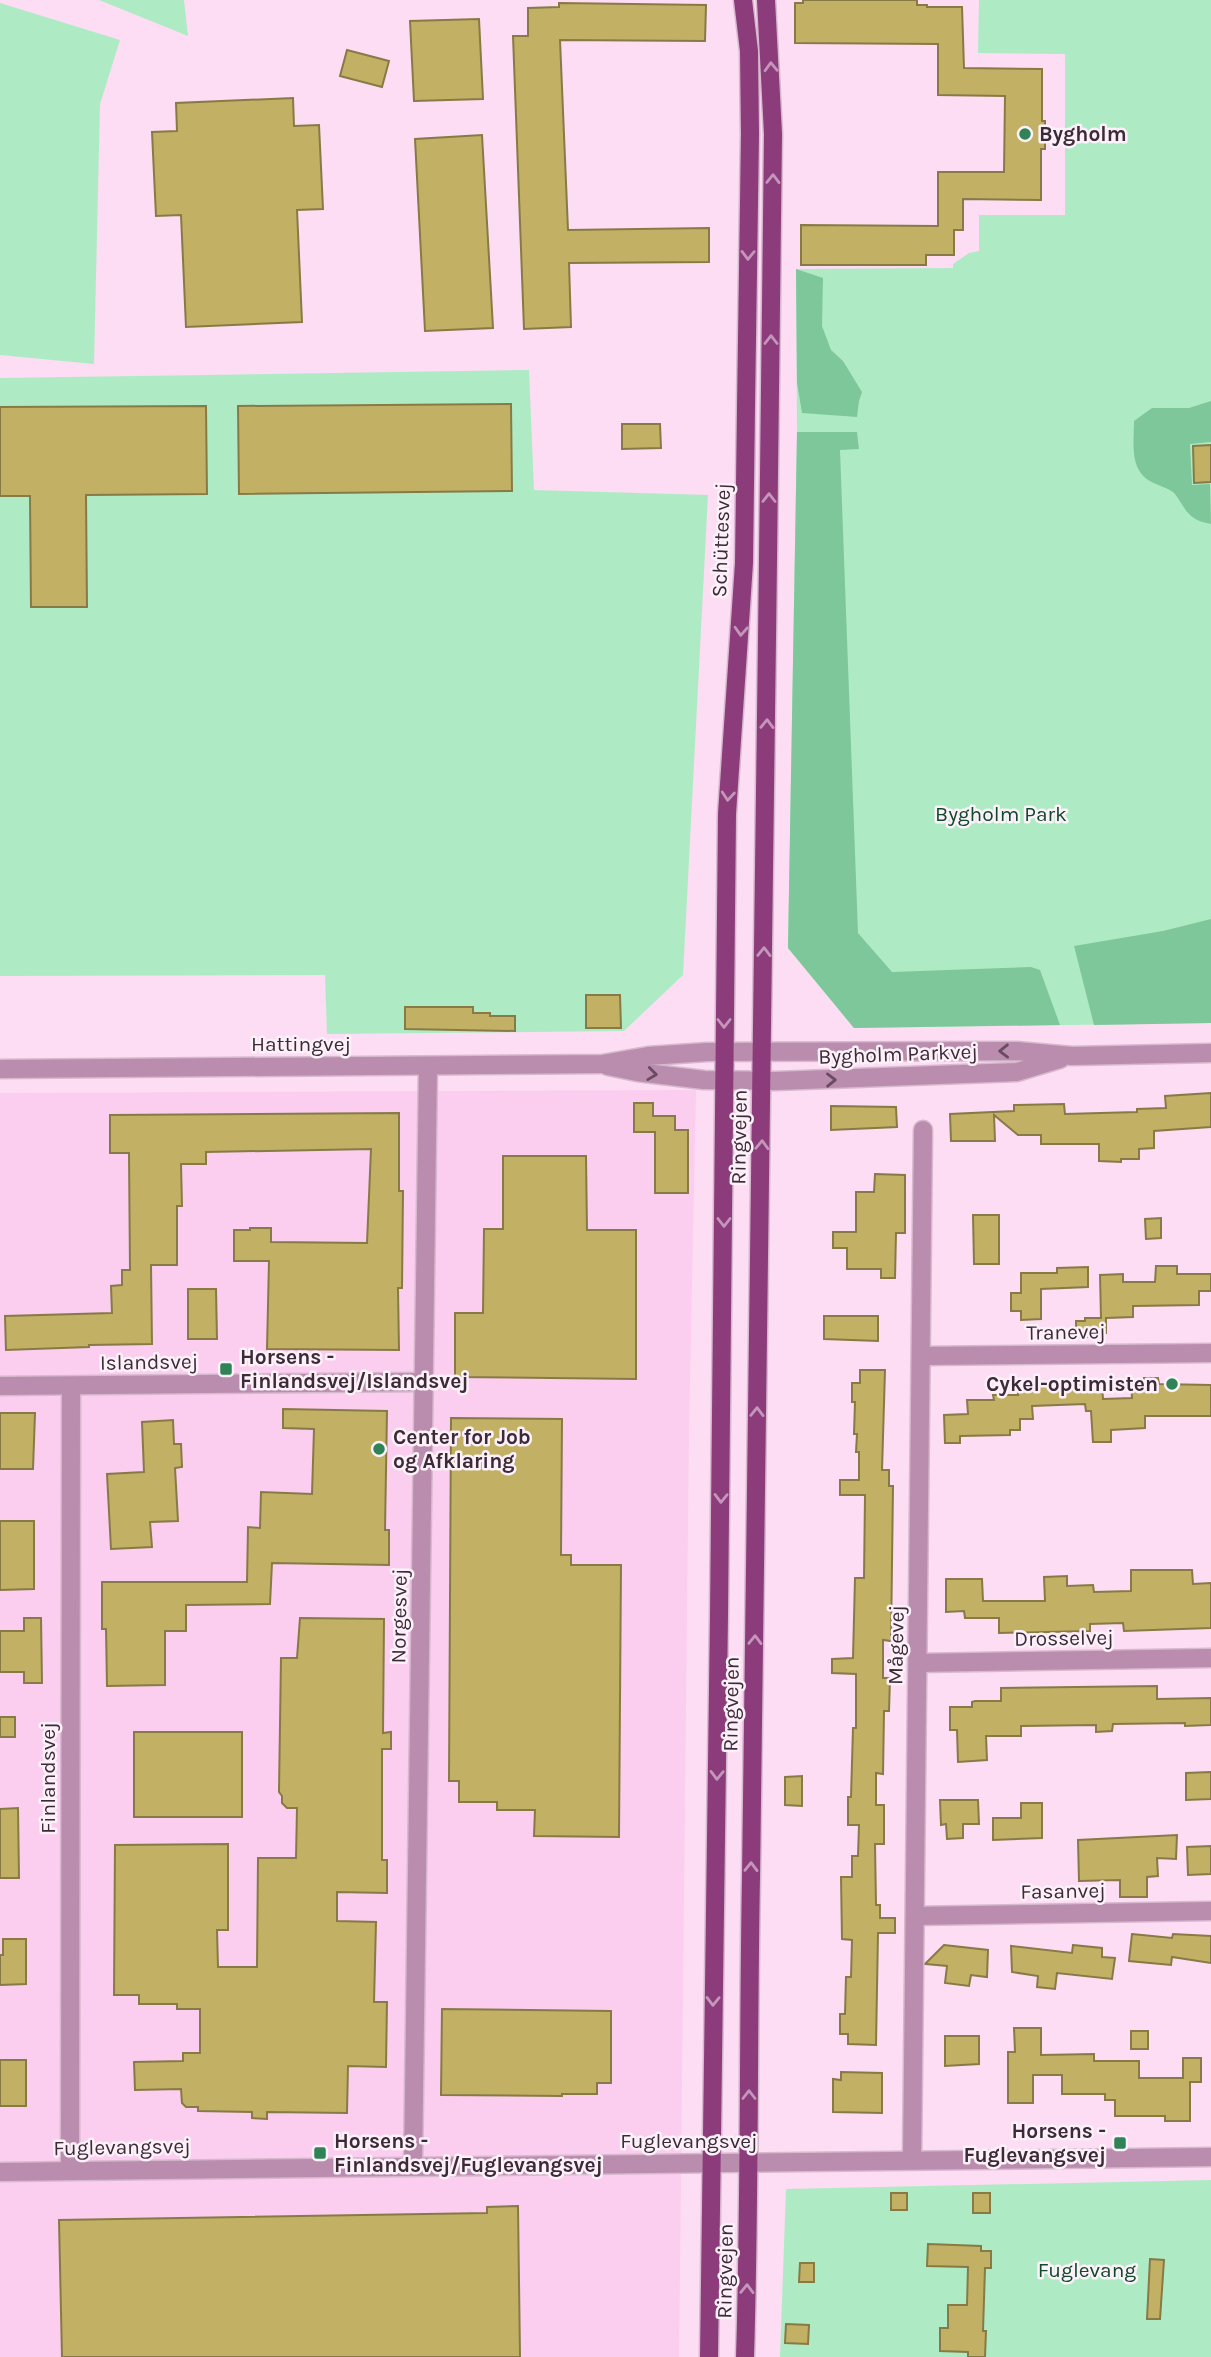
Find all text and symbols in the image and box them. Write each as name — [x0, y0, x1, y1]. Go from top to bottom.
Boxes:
one-way arrow — [764, 61, 779, 72]
place label: Bygholm — [1039, 122, 1127, 146]
marker: Bygholm — [1017, 126, 1033, 142]
one-way arrow — [765, 174, 781, 184]
one-way arrow — [740, 250, 756, 261]
one-way arrow — [763, 334, 779, 344]
street label: Schüttesvej — [707, 482, 735, 598]
one-way arrow — [762, 492, 777, 503]
one-way arrow — [733, 626, 748, 637]
one-way arrow — [759, 719, 775, 729]
one-way arrow — [721, 791, 736, 802]
park label: Bygholm Park — [935, 802, 1067, 826]
one-way arrow — [756, 946, 771, 957]
one-way arrow — [716, 1019, 732, 1029]
street label: Hattingvej — [251, 1032, 351, 1056]
street label: Bygholm Parkvej — [818, 1039, 978, 1069]
one-way arrow — [998, 1043, 1008, 1059]
one-way arrow — [647, 1066, 658, 1081]
one-way arrow — [826, 1072, 837, 1088]
street label: Ringvejen — [726, 1089, 752, 1185]
one-way arrow — [754, 1139, 770, 1150]
one-way arrow — [716, 1217, 732, 1228]
street label: Tranevej — [1026, 1319, 1106, 1345]
place label: Horsens - Finlandsvej/Islandsvej — [240, 1345, 468, 1393]
street label: Islandsvej — [100, 1349, 198, 1375]
marker: Horsens - Finlandsvej/Islandsvej — [218, 1361, 234, 1377]
place label: Cykel-optimisten — [986, 1372, 1158, 1396]
marker: Cykel-optimisten — [1164, 1376, 1180, 1392]
one-way arrow — [749, 1407, 765, 1417]
place label: Center for Job og Afklaring — [393, 1425, 531, 1473]
marker: Center for Job og Afklaring — [371, 1441, 387, 1457]
one-way arrow — [713, 1494, 729, 1504]
street label: Norgesvej — [386, 1568, 412, 1664]
street label: Mågevej — [883, 1605, 909, 1685]
street label: Drosselvej — [1014, 1625, 1114, 1651]
one-way arrow — [747, 1634, 762, 1645]
street label: Ringvejen — [718, 1656, 744, 1752]
street label: Finlandsvej — [36, 1722, 60, 1834]
one-way arrow — [709, 1770, 725, 1781]
one-way arrow — [743, 1862, 759, 1872]
street label: Fasanvej — [1020, 1878, 1106, 1904]
one-way arrow — [706, 1995, 721, 2006]
one-way arrow — [741, 2089, 757, 2100]
place label: Horsens - Fuglevangsvej — [963, 2119, 1106, 2167]
place label: Horsens - Finlandsvej/Fuglevangsvej — [334, 2129, 603, 2177]
street label: Fuglevangsvej — [620, 2129, 758, 2153]
street label: Fuglevangsvej — [53, 2134, 191, 2160]
marker: Horsens - Fuglevangsvej — [1112, 2135, 1128, 2151]
marker: Horsens - Finlandsvej/Fuglevangsvej — [312, 2145, 328, 2161]
street label: Ringvejen — [712, 2223, 738, 2319]
park label: Fuglevang — [1038, 2258, 1136, 2282]
one-way arrow — [739, 2283, 755, 2294]

